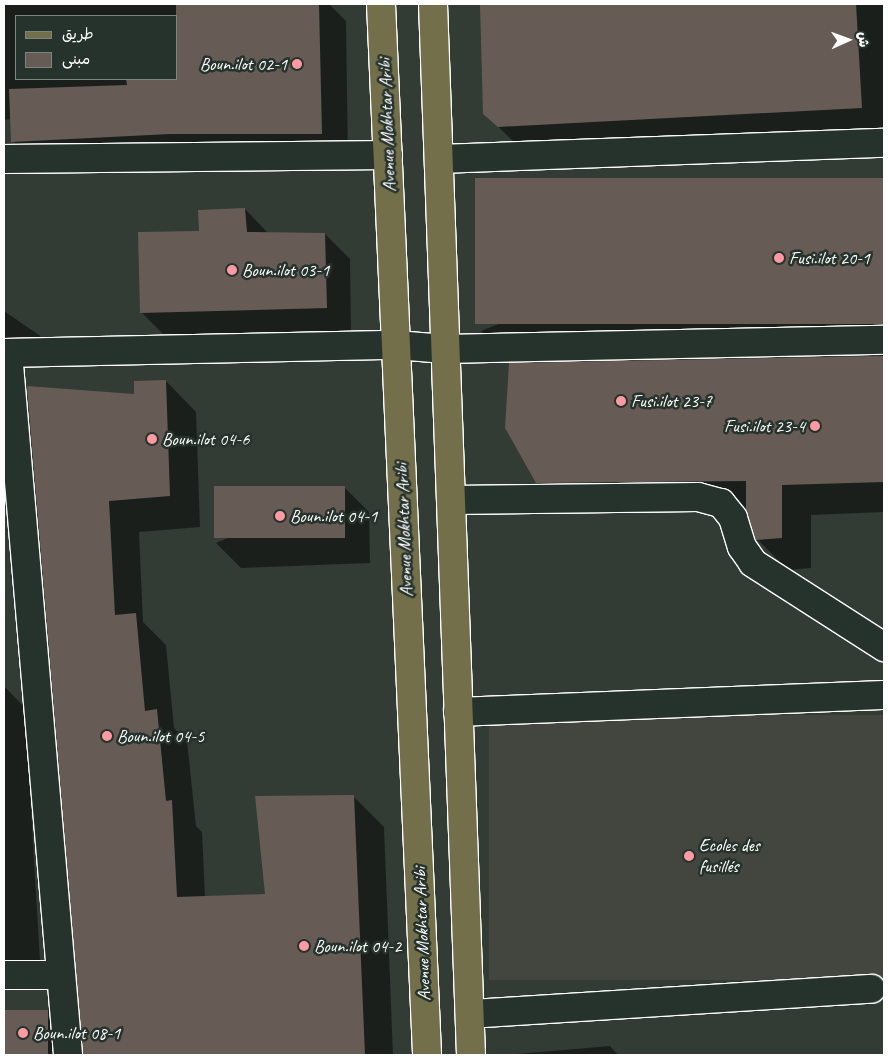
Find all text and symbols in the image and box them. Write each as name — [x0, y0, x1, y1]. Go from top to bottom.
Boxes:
legend — [15, 15, 178, 80]
north arrow — [823, 15, 873, 65]
text: طريق — [62, 25, 94, 44]
text: ش — [855, 31, 872, 47]
text: مبنى — [62, 50, 90, 69]
place label: Boun.ilot 02-1 — [200, 53, 287, 75]
marker: Boun.ilot 02-1 — [291, 58, 303, 70]
street label: Avenue Mokhtar Aribi — [374, 58, 400, 192]
place label: Fusi.ilot 20-1 — [789, 247, 870, 269]
marker: Fusi.ilot 20-1 — [773, 252, 785, 264]
place label: Boun.ilot 03-1 — [242, 259, 329, 281]
marker: Boun.ilot 03-1 — [226, 264, 238, 276]
place label: Fusi.ilot 23-7 — [631, 390, 712, 412]
marker: Fusi.ilot 23-7 — [615, 395, 627, 407]
place label: Fusi.ilot 23-4 — [724, 415, 805, 437]
marker: Fusi.ilot 23-4 — [809, 420, 821, 432]
place label: Boun.ilot 04-6 — [162, 428, 249, 450]
marker: Boun.ilot 04-6 — [146, 433, 158, 445]
street label: Avenue Mokhtar Aribi — [391, 463, 417, 597]
place label: Boun.ilot 04-1 — [290, 505, 377, 527]
marker: Boun.ilot 04-1 — [274, 510, 286, 522]
place label: Boun.ilot 04-5 — [117, 725, 204, 747]
marker: Boun.ilot 04-5 — [101, 730, 113, 742]
place label: Ecoles des fusillés — [699, 835, 760, 878]
marker: Ecoles des fusillés — [683, 850, 695, 862]
street label: Avenue Mokhtar Aribi — [409, 867, 435, 1001]
place label: Boun.ilot 04-2 — [314, 935, 401, 957]
marker: Boun.ilot 04-2 — [298, 940, 310, 952]
place label: Boun.ilot 08-1 — [33, 1022, 120, 1044]
marker: Boun.ilot 08-1 — [17, 1027, 29, 1039]

